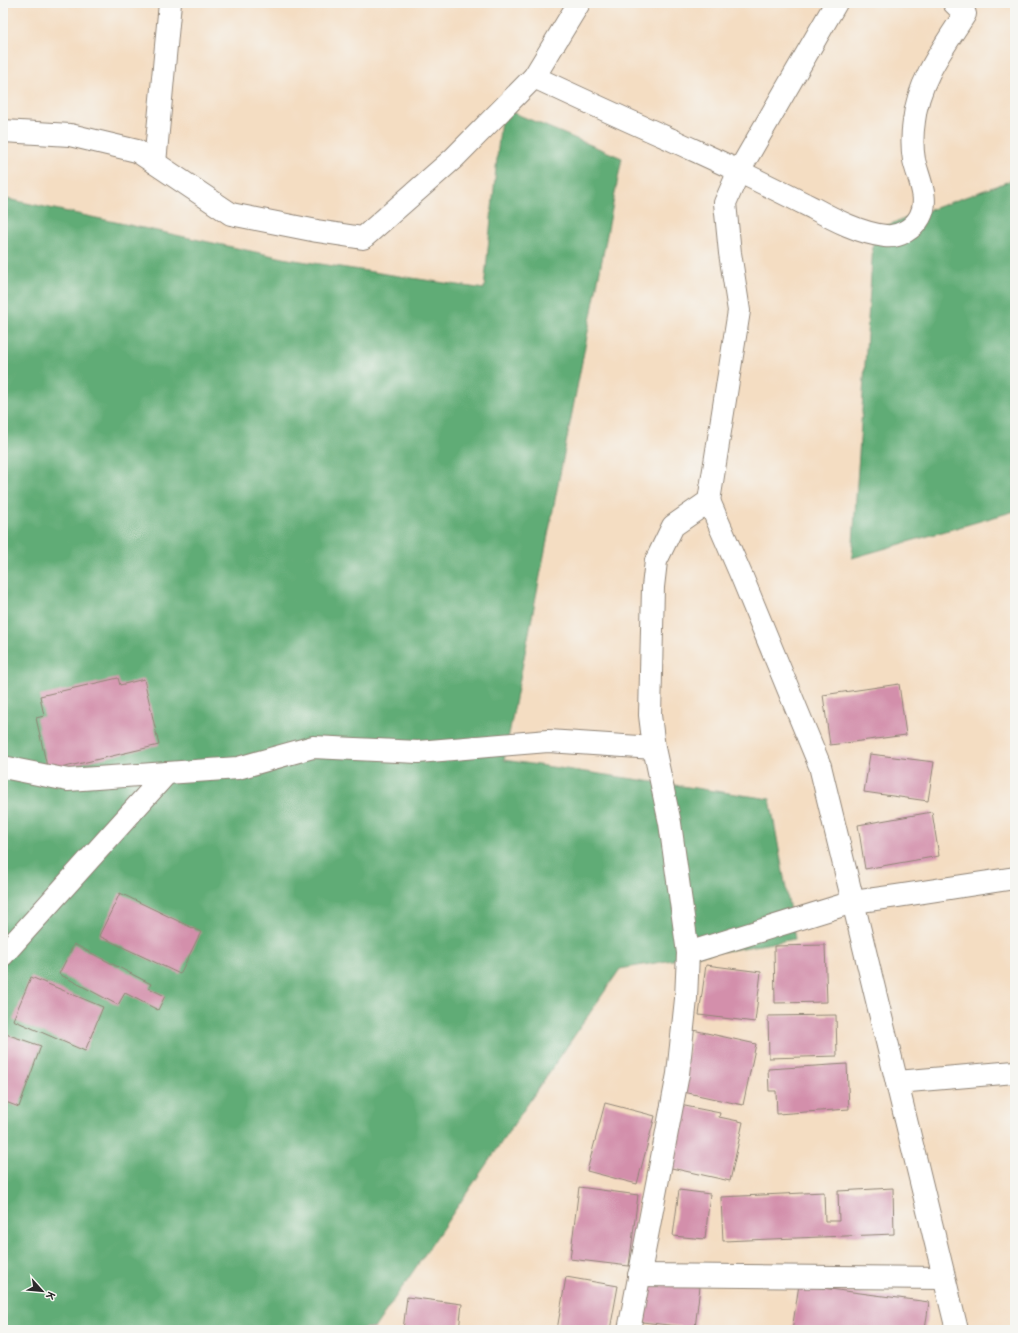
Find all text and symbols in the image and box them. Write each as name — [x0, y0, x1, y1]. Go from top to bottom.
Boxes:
north arrow — [22, 1271, 62, 1311]
text: K — [43, 1289, 58, 1302]

